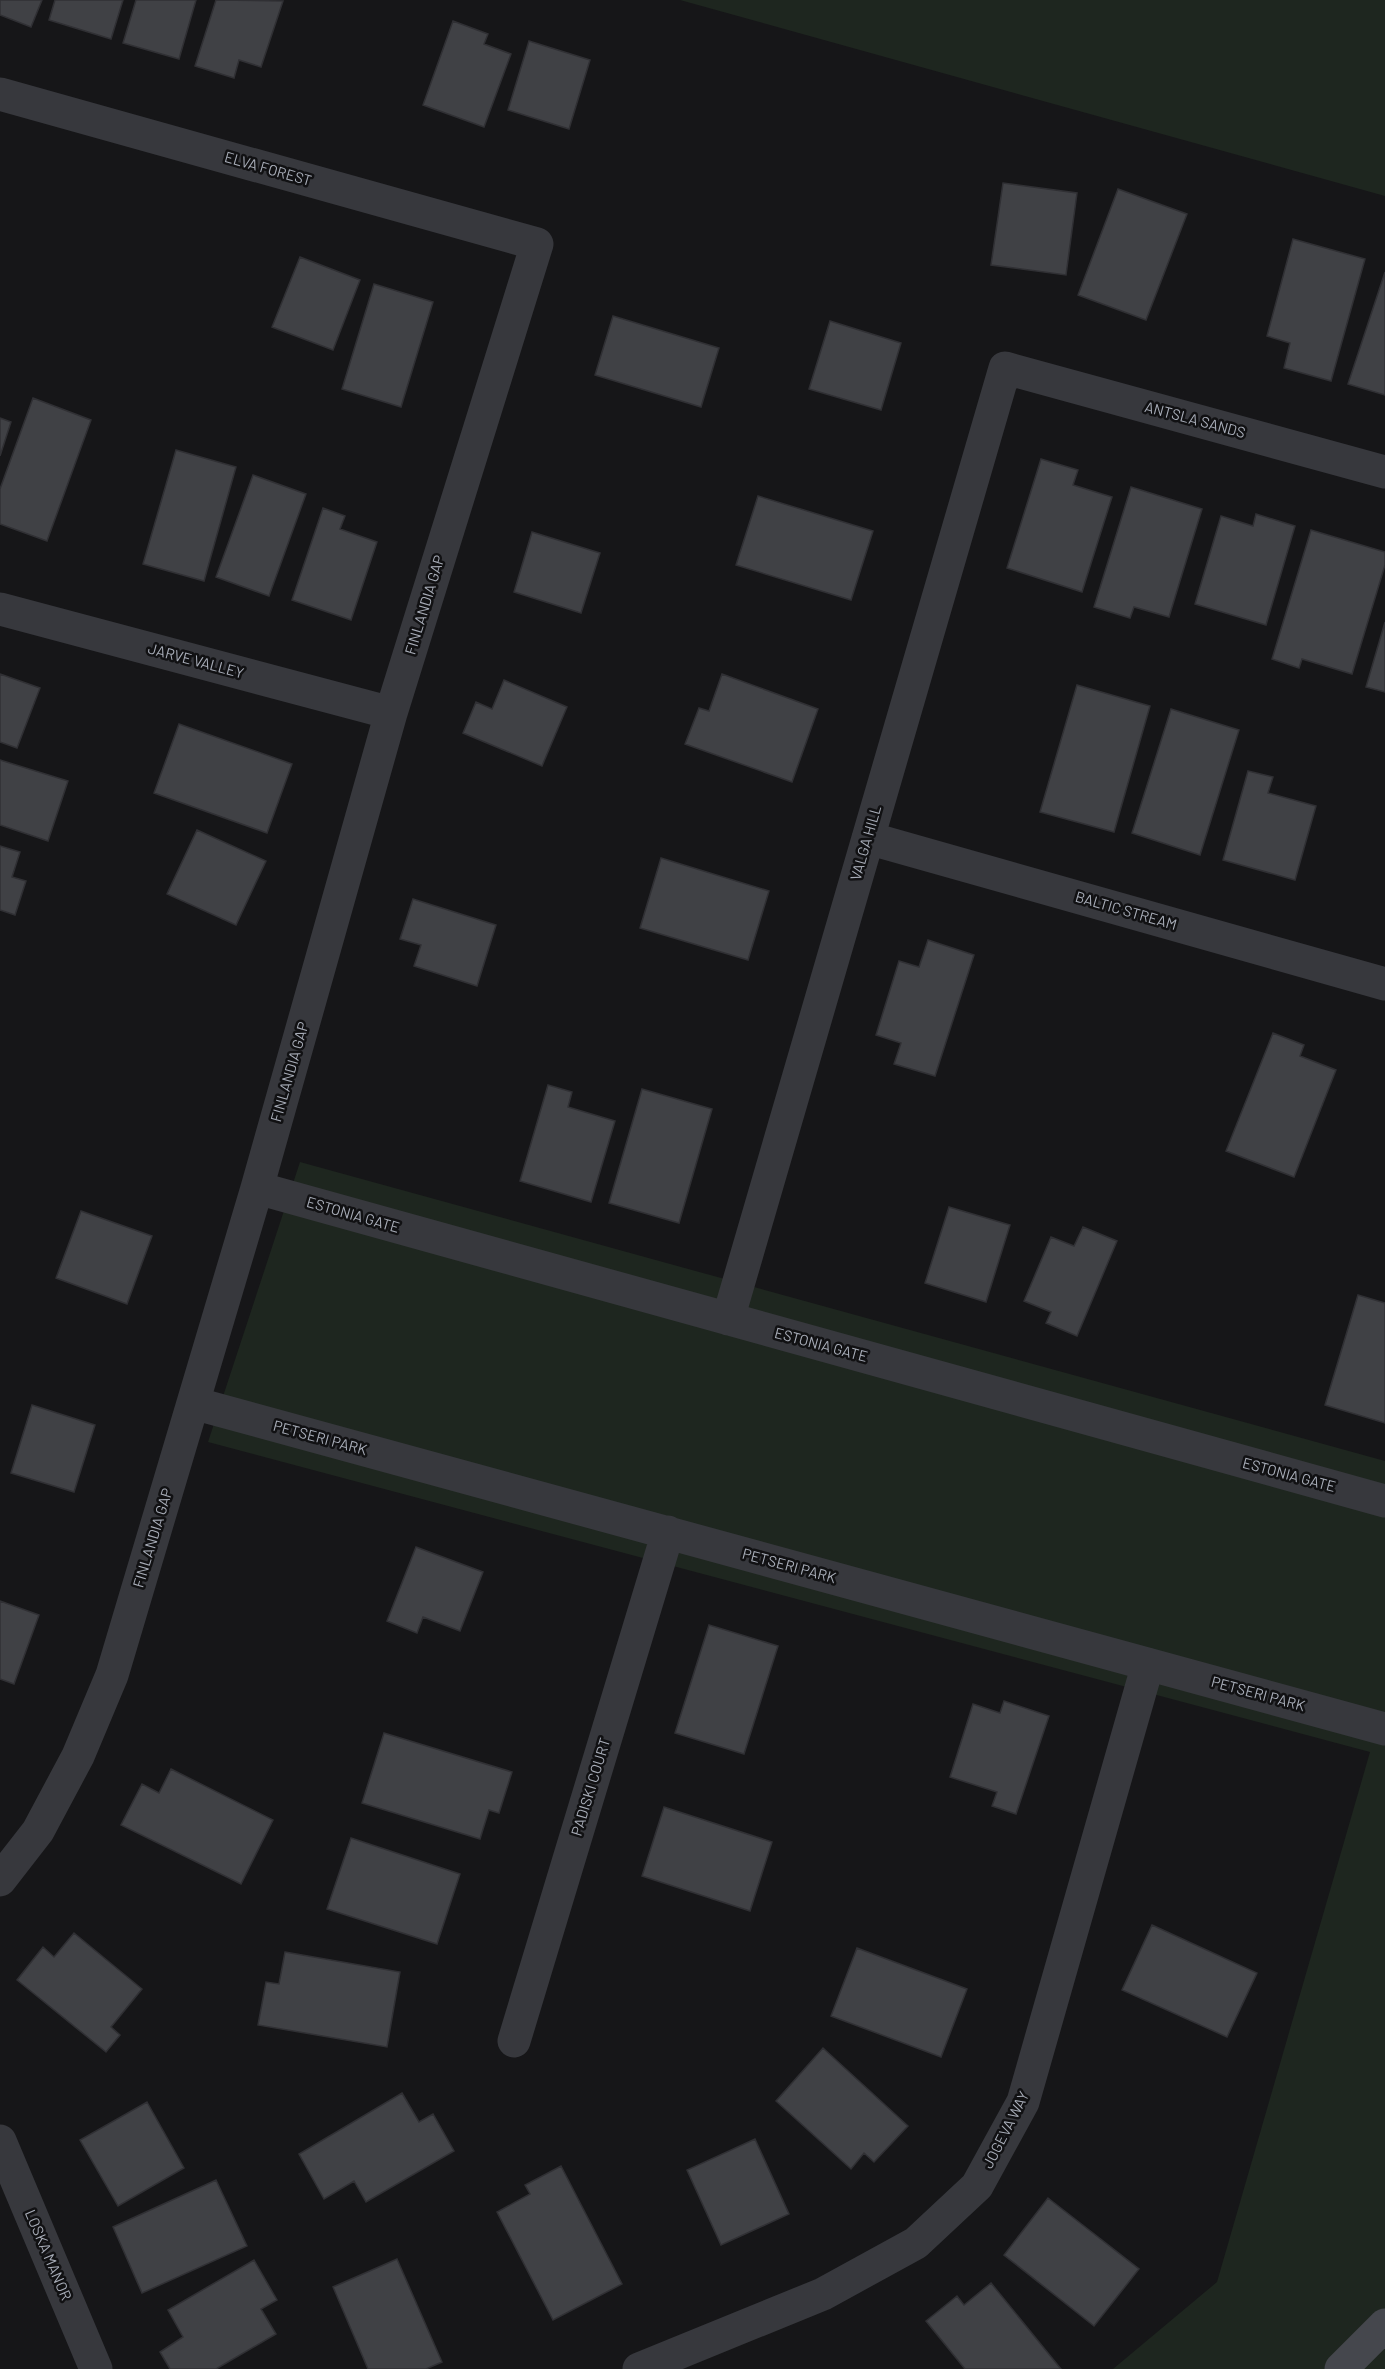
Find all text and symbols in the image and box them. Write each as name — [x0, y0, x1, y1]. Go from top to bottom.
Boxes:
street label: ELVA FOREST — [223, 147, 314, 189]
street label: ANTSLA SANDS — [1143, 397, 1248, 441]
street label: FINLANDIA GAP — [400, 553, 448, 657]
street label: JARVE VALLEY — [146, 639, 246, 681]
street label: VALGA HILL — [846, 803, 884, 882]
street label: BALTIC STREAM — [1073, 887, 1179, 933]
street label: FINLANDIA GAP — [266, 1020, 312, 1124]
street label: ESTONIA GATE — [305, 1192, 402, 1236]
street label: ESTONIA GATE — [773, 1323, 870, 1365]
street label: PETSERI PARK — [271, 1416, 369, 1458]
street label: ESTONIA GATE — [1241, 1453, 1338, 1495]
street label: FINLANDIA GAP — [128, 1486, 176, 1590]
street label: PETSERI PARK — [740, 1544, 838, 1586]
street label: PETSERI PARK — [1209, 1672, 1307, 1714]
street label: PADISKI COURT — [567, 1736, 613, 1838]
street label: JOGEVA WAY — [978, 2088, 1032, 2171]
street label: LOSKA MANOR — [22, 2207, 76, 2303]

